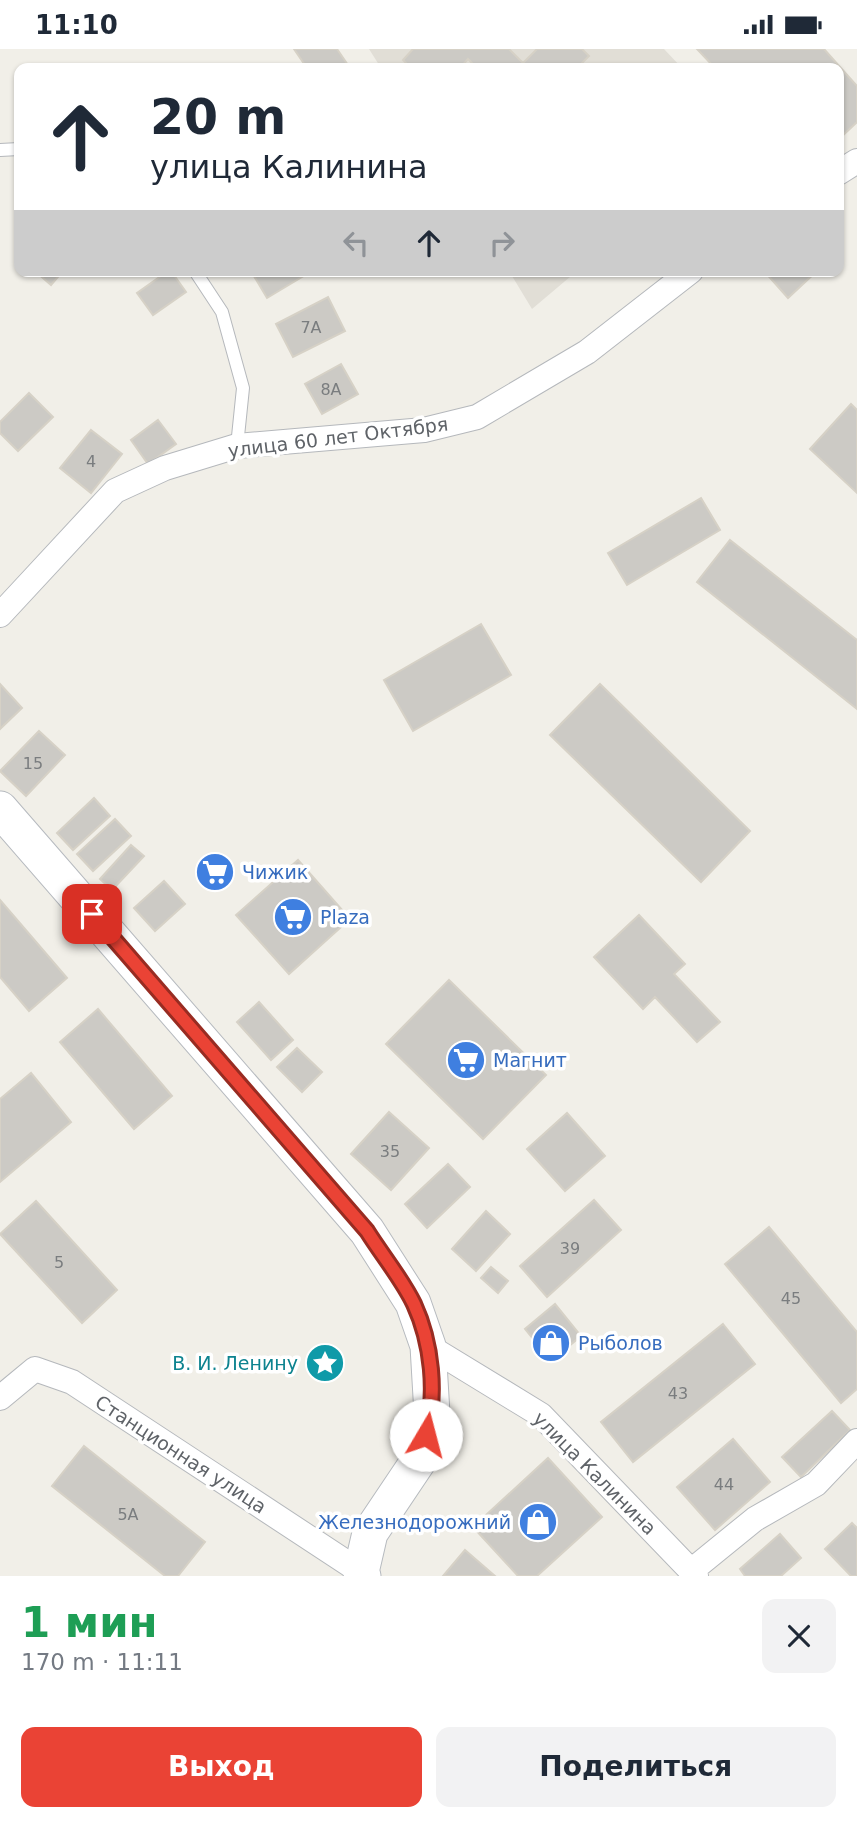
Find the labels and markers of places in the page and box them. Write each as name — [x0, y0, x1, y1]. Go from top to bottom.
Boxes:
supermarket icon: Чижик — [194, 851, 236, 893]
place label: Чижик — [242, 861, 308, 883]
pin — [62, 884, 122, 944]
supermarket icon: Plaza — [272, 896, 314, 938]
place label: Plaza — [320, 906, 370, 928]
supermarket icon: Магнит — [445, 1039, 487, 1081]
place label: Магнит — [493, 1049, 567, 1071]
shop icon: Рыболов — [530, 1322, 572, 1364]
place label: Рыболов — [578, 1332, 663, 1354]
place icon: В. И. Ленину — [304, 1342, 346, 1384]
place label: В. И. Ленину — [172, 1352, 298, 1374]
shop icon: Железнодорожний — [517, 1501, 559, 1543]
place label: Железнодорожний — [318, 1511, 511, 1533]

